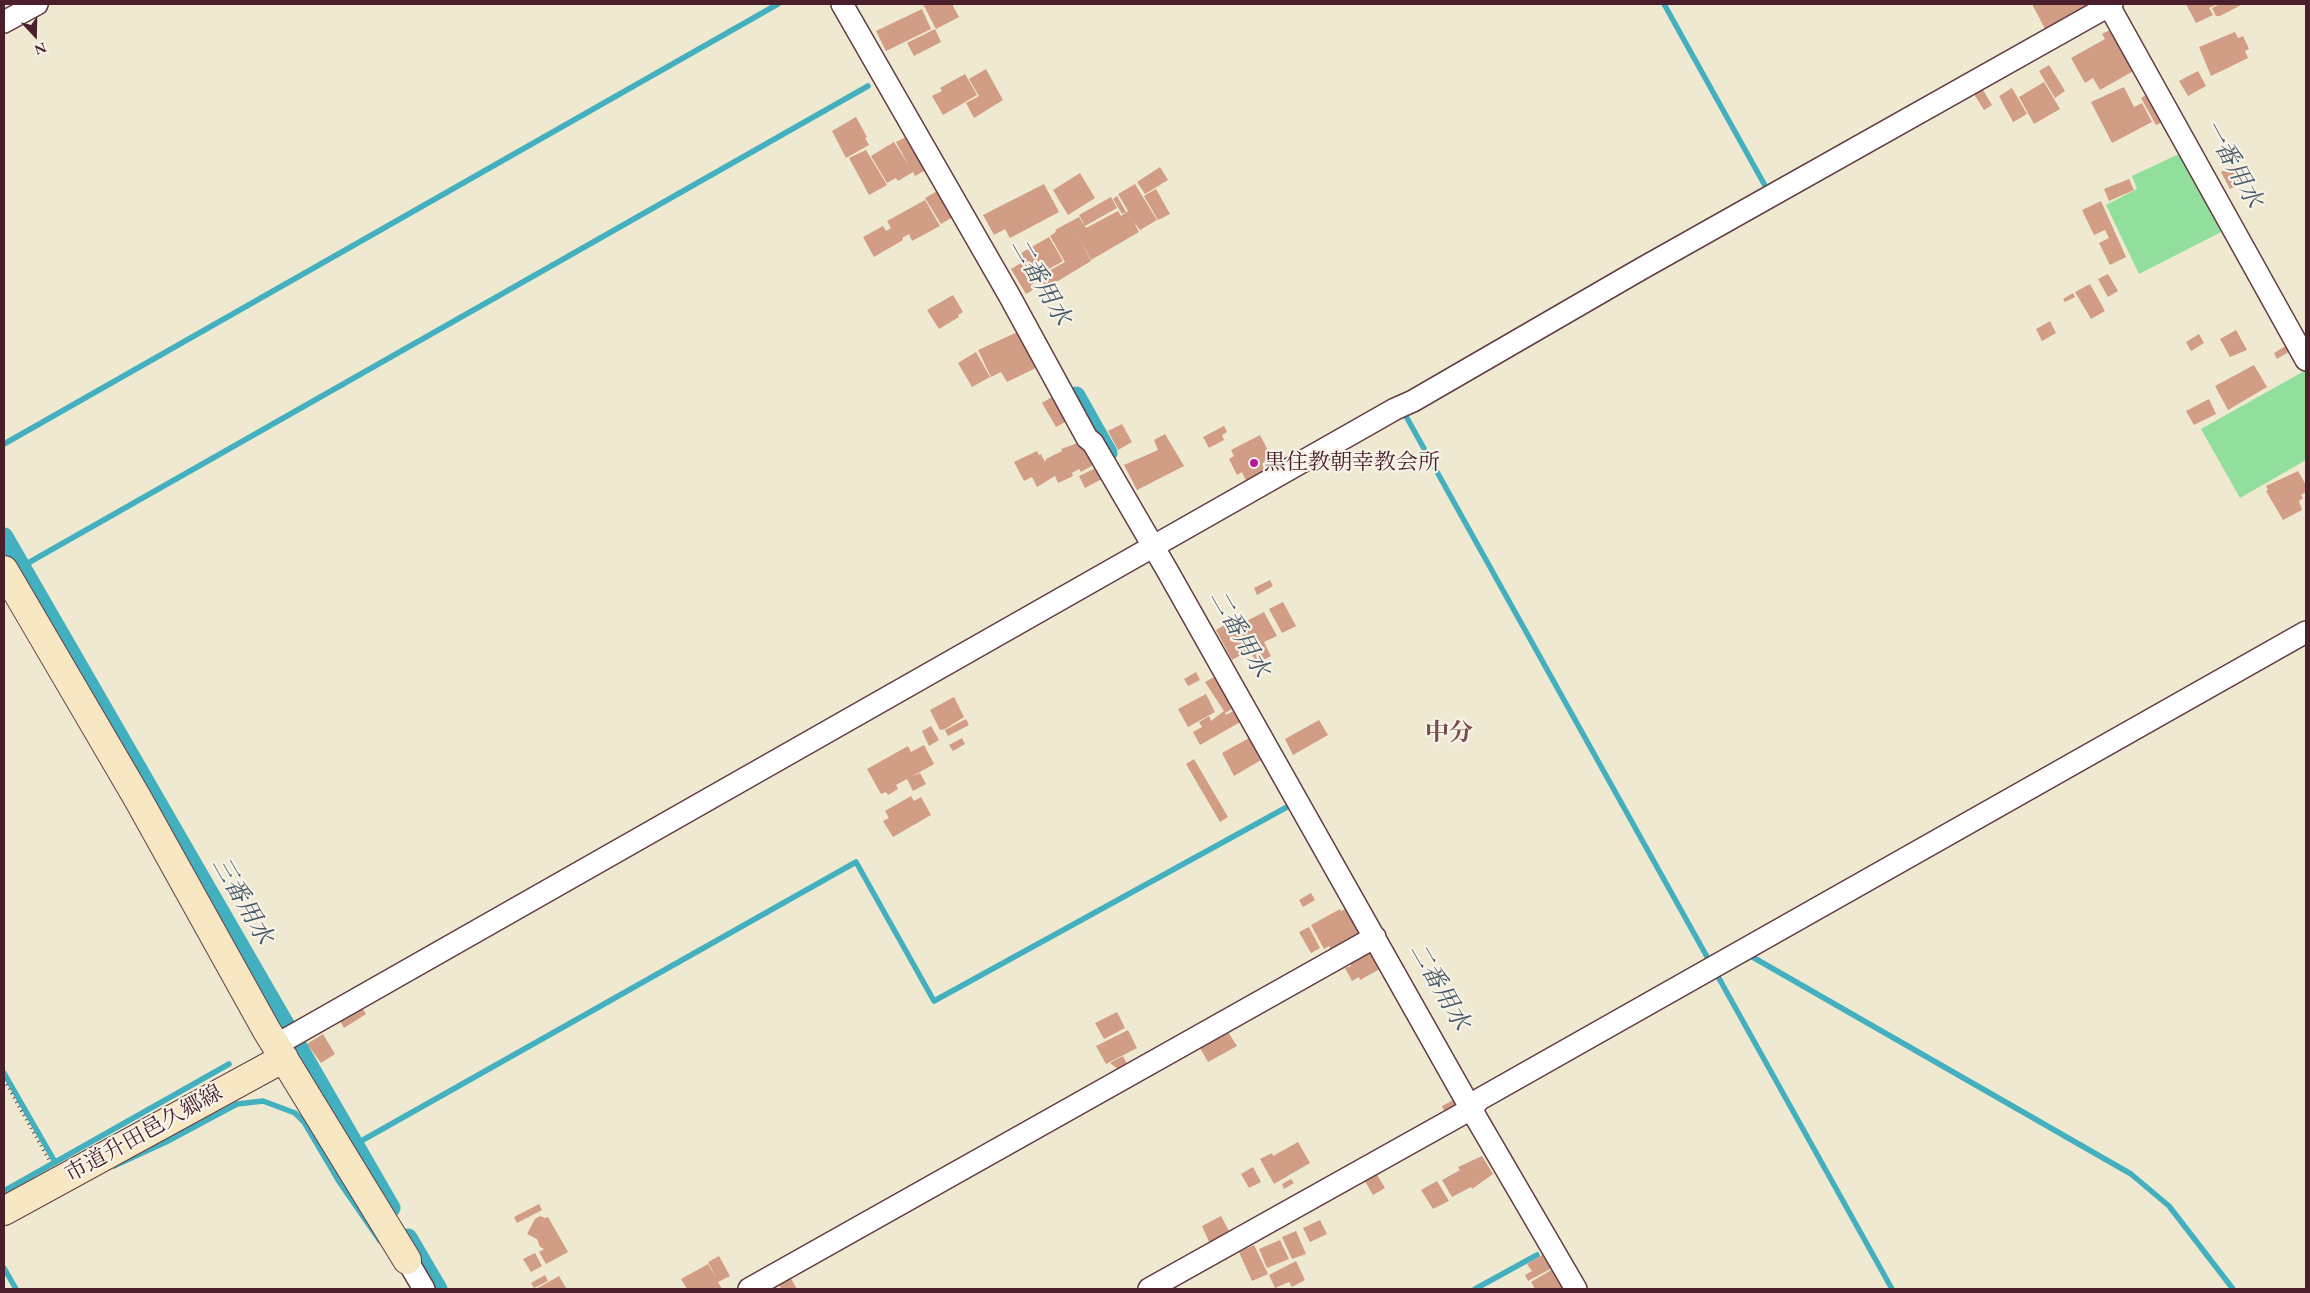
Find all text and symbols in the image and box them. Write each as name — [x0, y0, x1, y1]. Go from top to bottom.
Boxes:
north arrow — [10, 10, 60, 60]
text: N — [32, 39, 49, 59]
water label: 一番用水 — [2196, 115, 2268, 213]
water label: 二番用水 — [1004, 233, 1076, 331]
place label: 黒住教朝幸教会所 — [1264, 450, 1440, 476]
marker: 黒住教朝幸教会所 — [1248, 457, 1260, 469]
water label: 二番用水 — [1203, 585, 1275, 683]
district label: 中分 — [1425, 719, 1473, 747]
water label: 三番用水 — [206, 852, 278, 950]
water label: 二番用水 — [1403, 938, 1475, 1036]
street label: 市道升田邑久郷線 — [61, 1080, 227, 1188]

